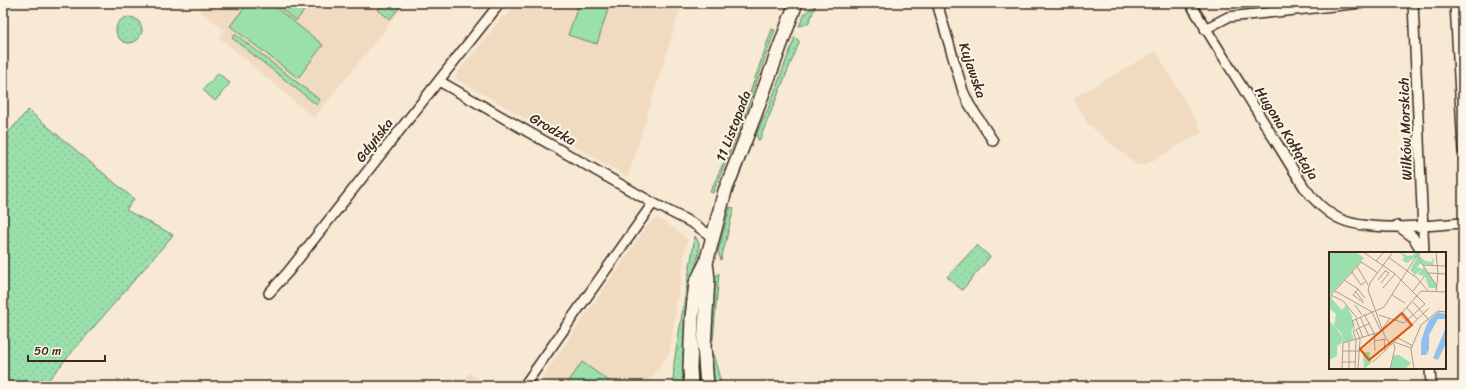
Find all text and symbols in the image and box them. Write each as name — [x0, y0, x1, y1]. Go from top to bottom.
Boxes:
street label: Kujawska — [951, 39, 994, 101]
street label: Wilków Morskich — [1391, 77, 1420, 181]
street label: Hugona Kołłątaja — [1248, 82, 1325, 185]
street label: 11 Listopada — [708, 87, 758, 165]
street label: Grodzka — [525, 106, 582, 153]
street label: Gdyńska — [349, 112, 400, 168]
inset map — [1329, 252, 1446, 369]
scale bar — [28, 337, 105, 363]
text: 50 m — [34, 340, 61, 362]

